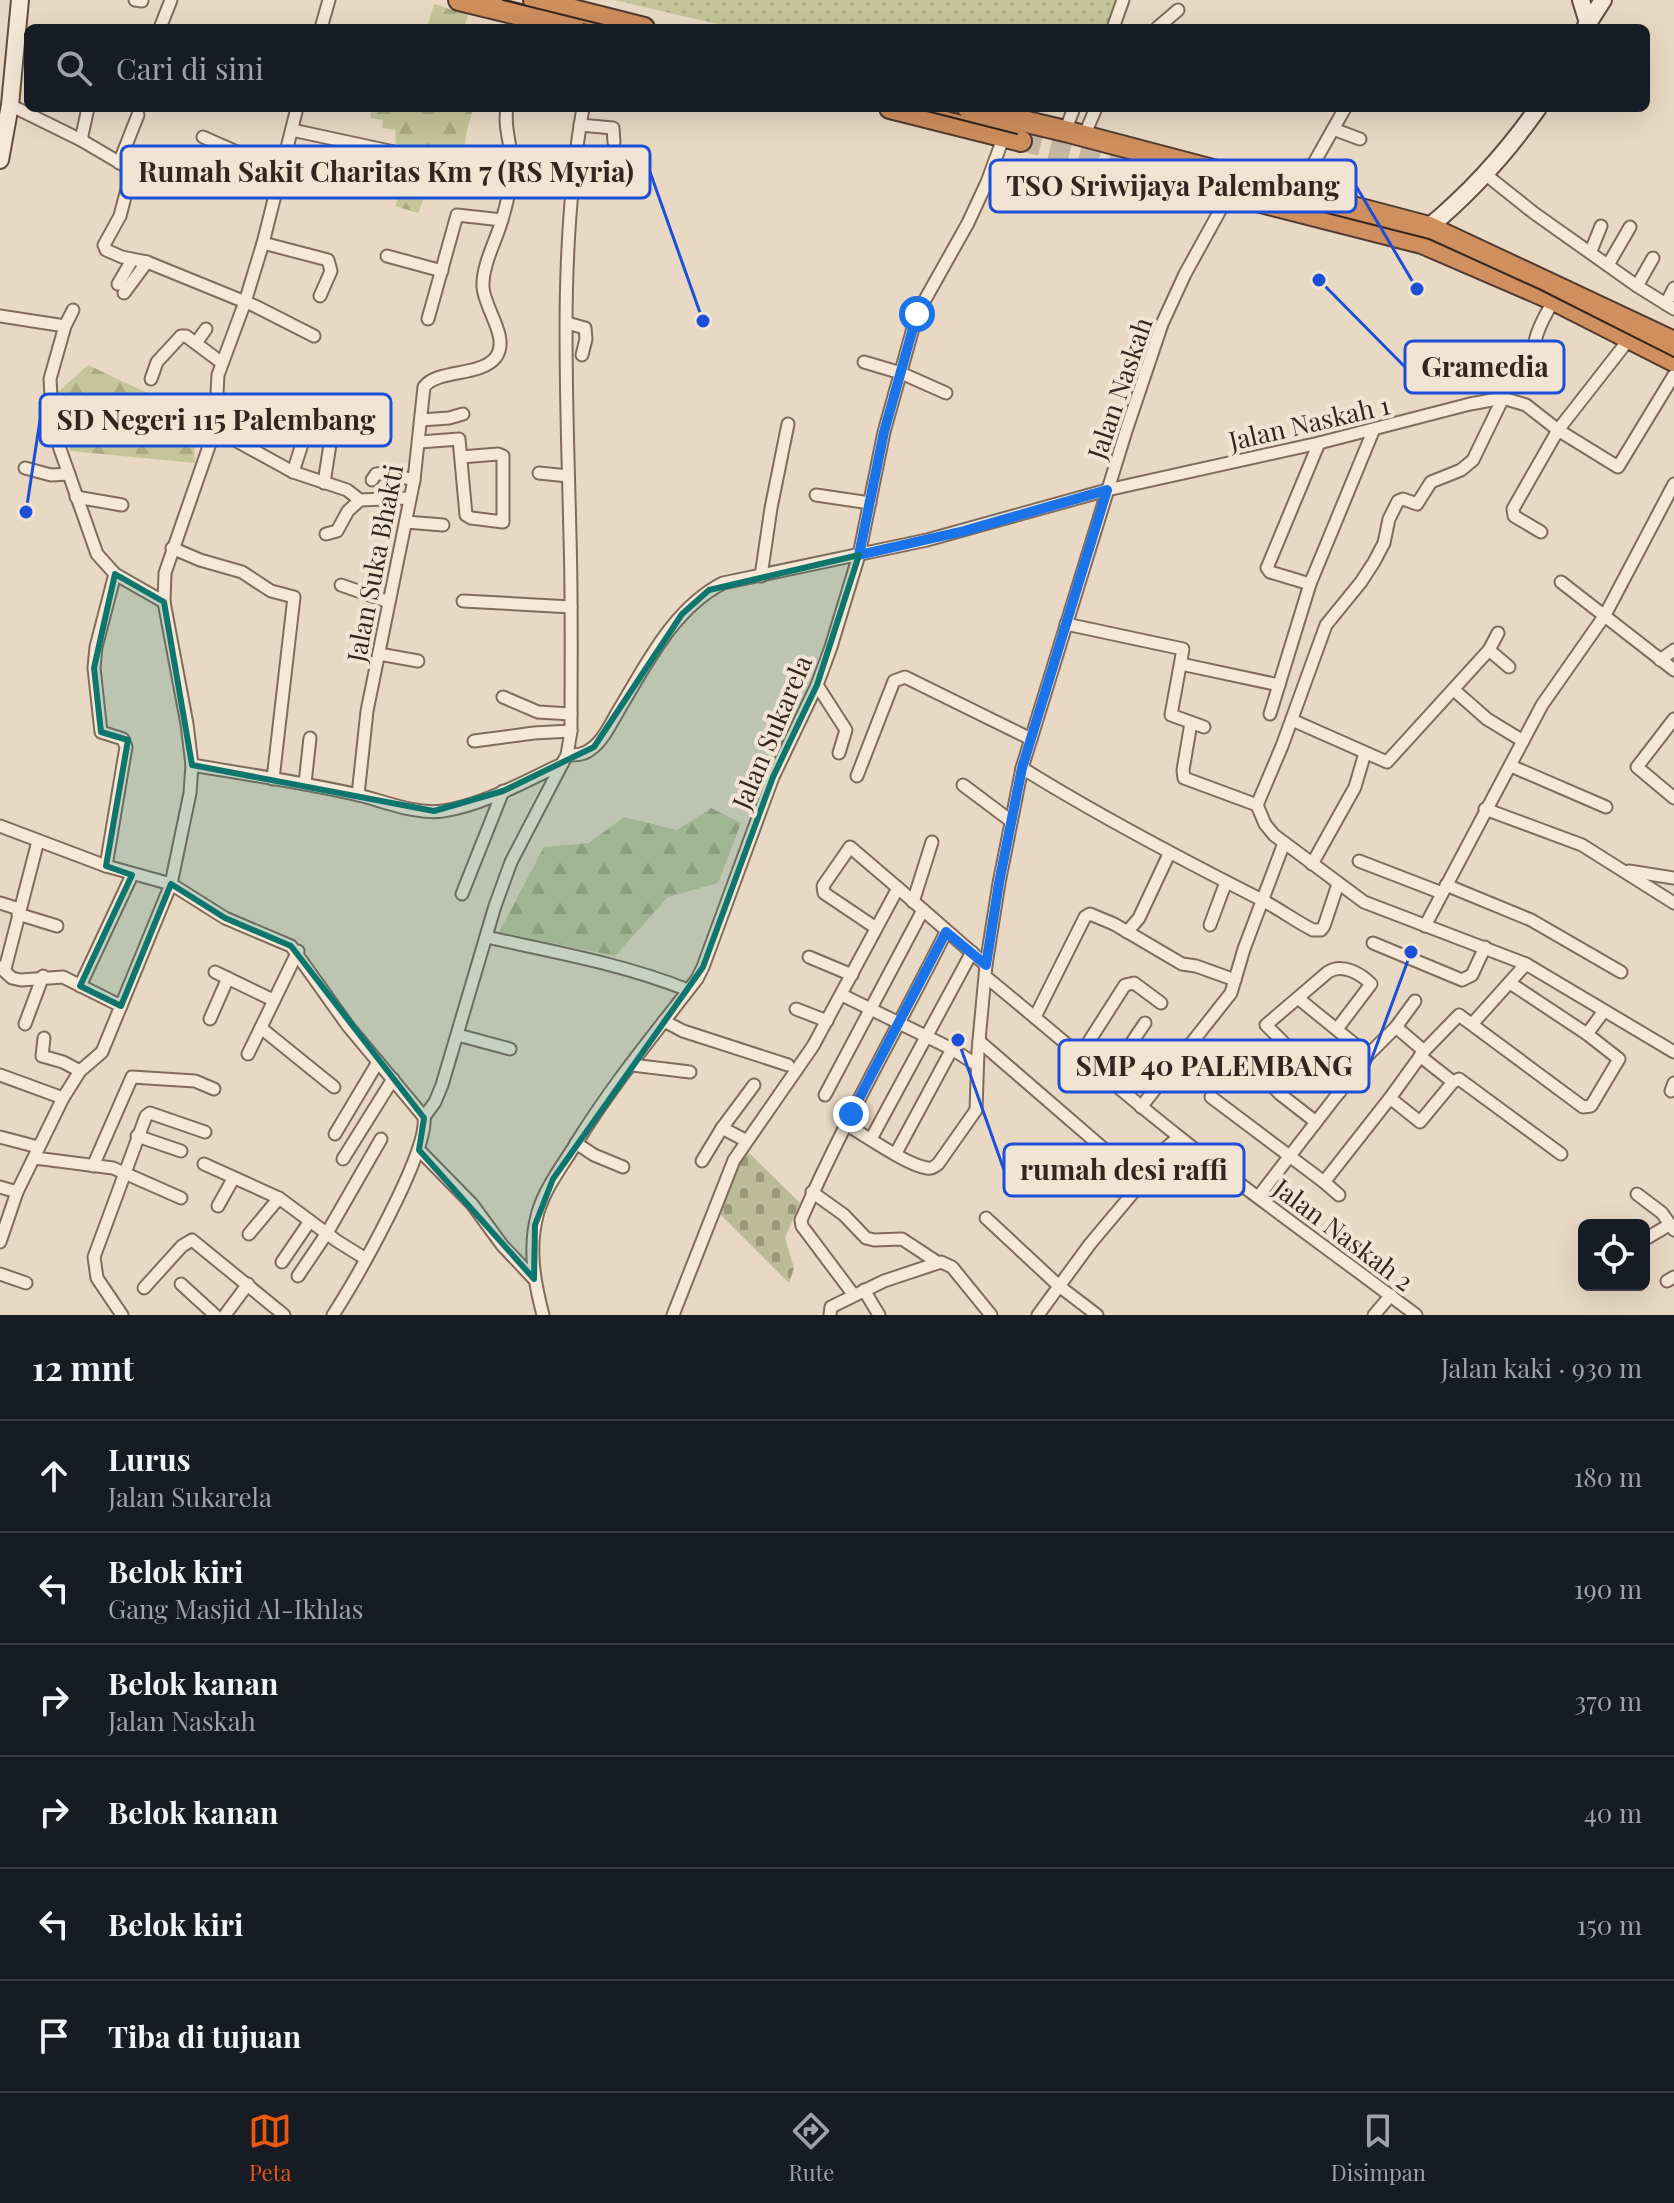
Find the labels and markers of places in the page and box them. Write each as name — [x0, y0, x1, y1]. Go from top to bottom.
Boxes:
callout: Rumah Sakit Charitas Km 7 (RS Myria) — [121, 146, 650, 198]
callout: TSO Sriwijaya Palembang — [990, 160, 1356, 212]
callout: Gramedia — [1405, 341, 1564, 393]
callout: SD Negeri 115 Palembang — [40, 394, 391, 446]
callout: SMP 40 PALEMBANG — [1059, 1040, 1369, 1092]
callout: rumah desi raffi — [1004, 1144, 1244, 1196]

